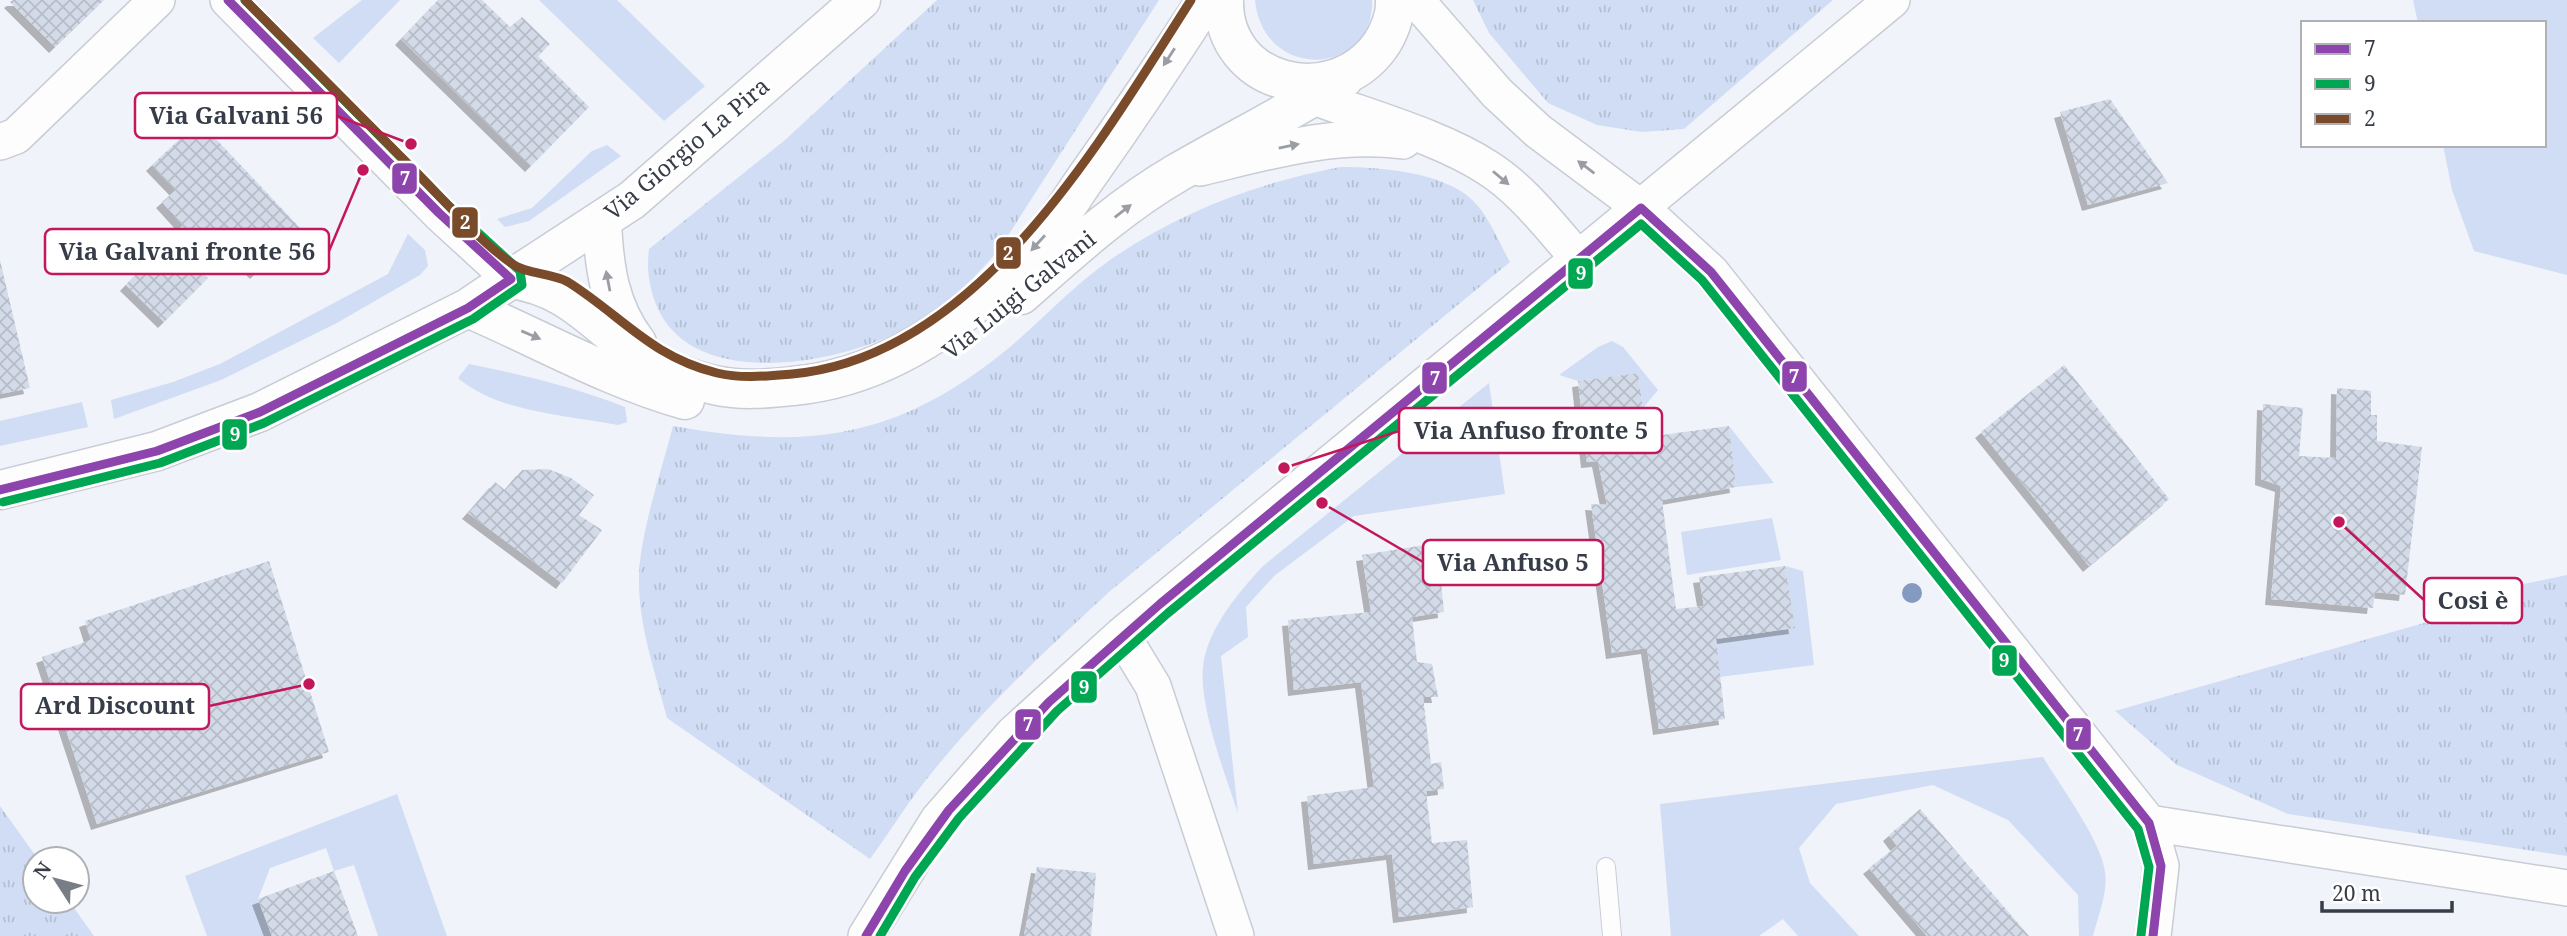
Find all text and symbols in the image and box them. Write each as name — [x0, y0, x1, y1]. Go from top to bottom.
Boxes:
legend — [2301, 21, 2546, 147]
text: 7 — [2364, 34, 2376, 62]
one-way arrow — [1163, 48, 1176, 67]
text: 9 — [2364, 69, 2376, 97]
street label: Via Giorgio La Pira — [597, 70, 776, 227]
callout: Via Galvani 56 — [135, 93, 337, 138]
text: Via Galvani 56 — [149, 98, 323, 131]
text: 2 — [2364, 104, 2376, 132]
one-way arrow — [1278, 141, 1300, 152]
one-way arrow — [1577, 160, 1595, 174]
line badge: 7 — [391, 162, 418, 195]
text: 7 — [400, 165, 410, 191]
one-way arrow — [1492, 170, 1509, 185]
one-way arrow — [1114, 203, 1132, 218]
line badge: 2 — [451, 206, 479, 239]
text: 2 — [460, 209, 470, 235]
street label: Via Luigi Galvani — [935, 222, 1102, 366]
callout: Via Galvani fronte 56 — [45, 229, 329, 274]
text: Via Galvani fronte 56 — [59, 234, 315, 267]
one-way arrow — [1030, 234, 1046, 252]
line badge: 2 — [995, 236, 1022, 270]
text: 2 — [1003, 240, 1013, 266]
line badge: 9 — [1567, 257, 1594, 290]
text: 9 — [1576, 260, 1586, 286]
one-way arrow — [603, 270, 614, 292]
one-way arrow — [521, 329, 541, 341]
line badge: 7 — [1781, 360, 1808, 393]
line badge: 7 — [1421, 361, 1448, 395]
text: 7 — [1789, 363, 1799, 389]
text: 7 — [1430, 365, 1440, 391]
callout: Via Anfuso fronte 5 — [1399, 408, 1662, 453]
text: Via Anfuso fronte 5 — [1414, 413, 1648, 446]
line badge: 9 — [221, 418, 248, 451]
text: 9 — [230, 421, 240, 447]
callout: Via Anfuso 5 — [1423, 540, 1603, 585]
text: Via Anfuso 5 — [1437, 545, 1589, 578]
callout: Cosi è — [2424, 578, 2522, 623]
text: Cosi è — [2438, 583, 2508, 616]
line badge: 9 — [1991, 644, 2018, 677]
text: 9 — [1999, 647, 2009, 673]
line badge: 9 — [1070, 670, 1098, 704]
text: 9 — [1079, 674, 1089, 700]
callout: Ard Discount — [21, 684, 209, 729]
text: Ard Discount — [35, 688, 195, 721]
line badge: 7 — [1014, 708, 1042, 741]
text: 7 — [1023, 711, 1033, 737]
line badge: 7 — [2065, 717, 2092, 751]
text: 7 — [2073, 721, 2083, 747]
north arrow — [21, 845, 91, 915]
text: N — [27, 856, 57, 884]
scale bar — [2322, 870, 2452, 914]
text: 20 m — [2332, 879, 2381, 907]

